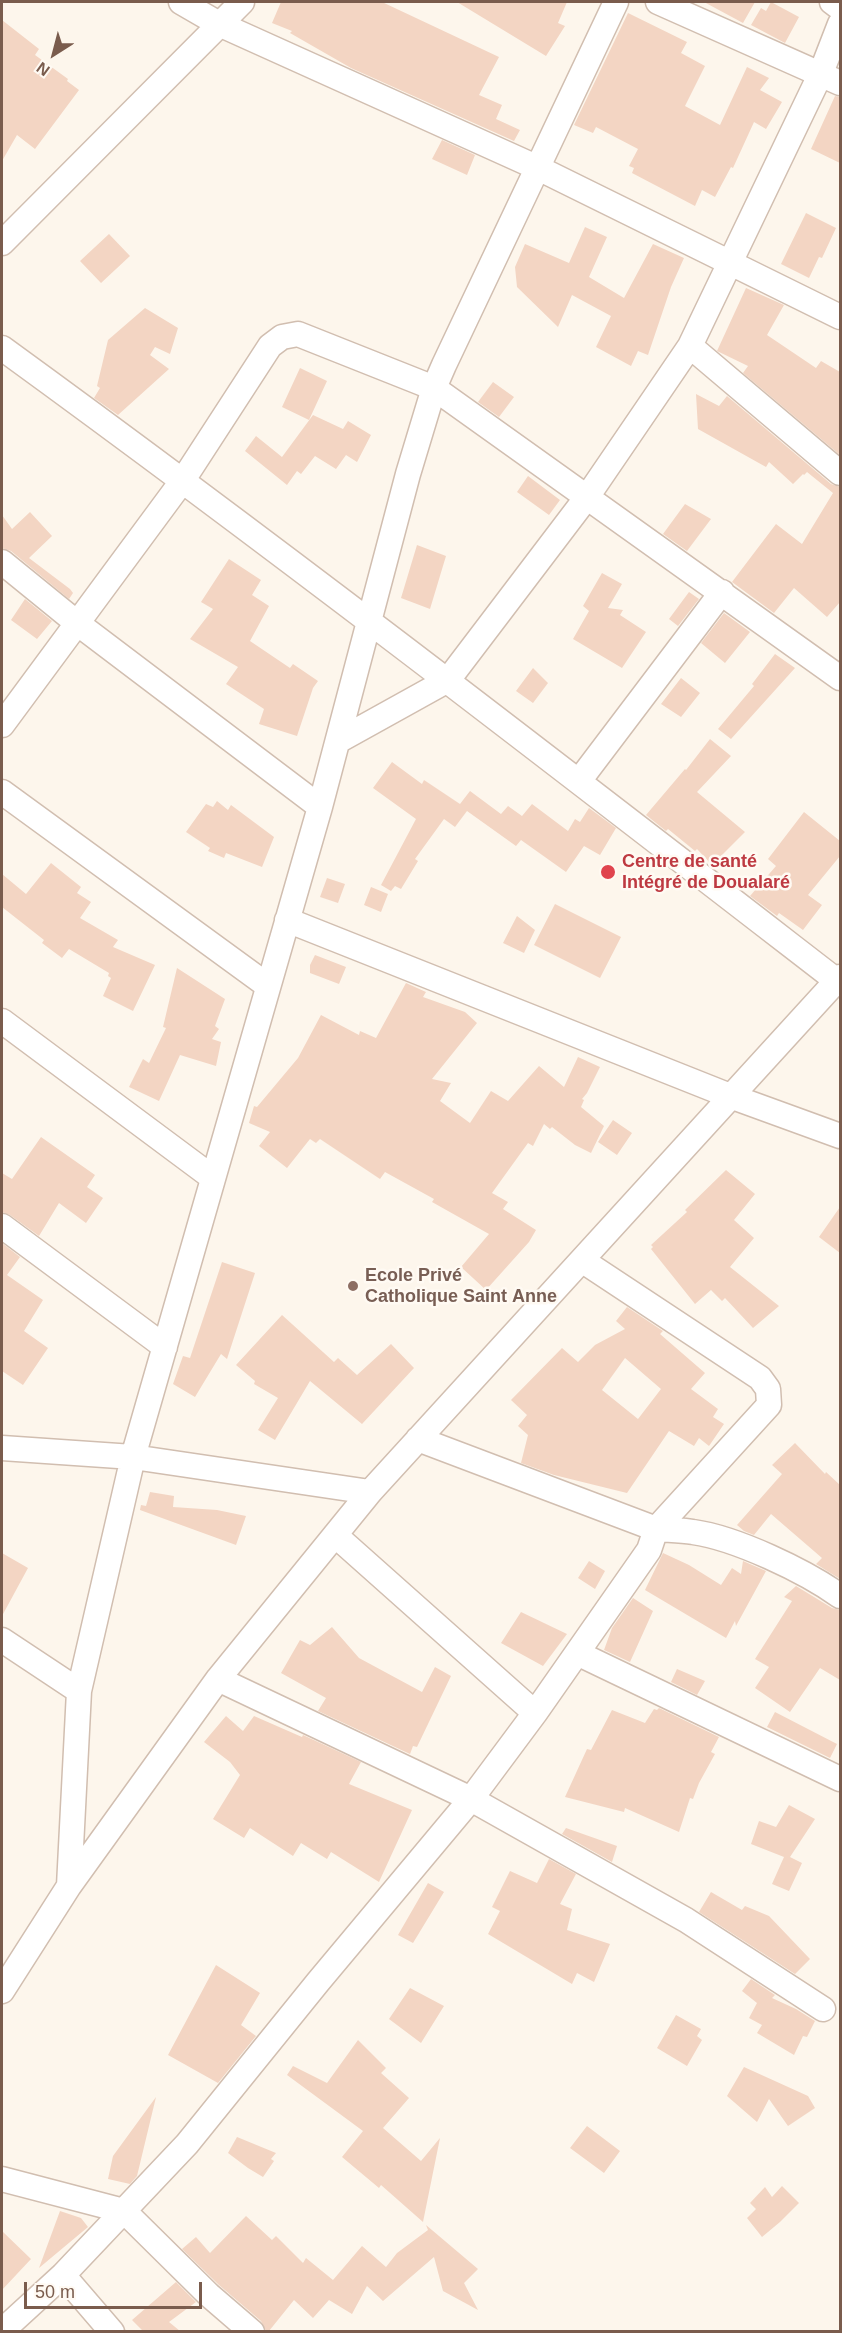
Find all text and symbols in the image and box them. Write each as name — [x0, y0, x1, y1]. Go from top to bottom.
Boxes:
north arrow — [24, 24, 84, 84]
text: N — [33, 59, 53, 79]
place label: Centre de santé Intégré de Doualaré — [622, 851, 790, 894]
marker: Centre de santé Intégré de Doualaré — [599, 863, 617, 881]
place label: Ecole Privé Catholique Saint Anne — [365, 1265, 557, 1308]
marker: Ecole Privé Catholique Saint Anne — [346, 1279, 360, 1293]
scale bar — [27, 2270, 206, 2308]
text: 50 m — [35, 2282, 75, 2302]

